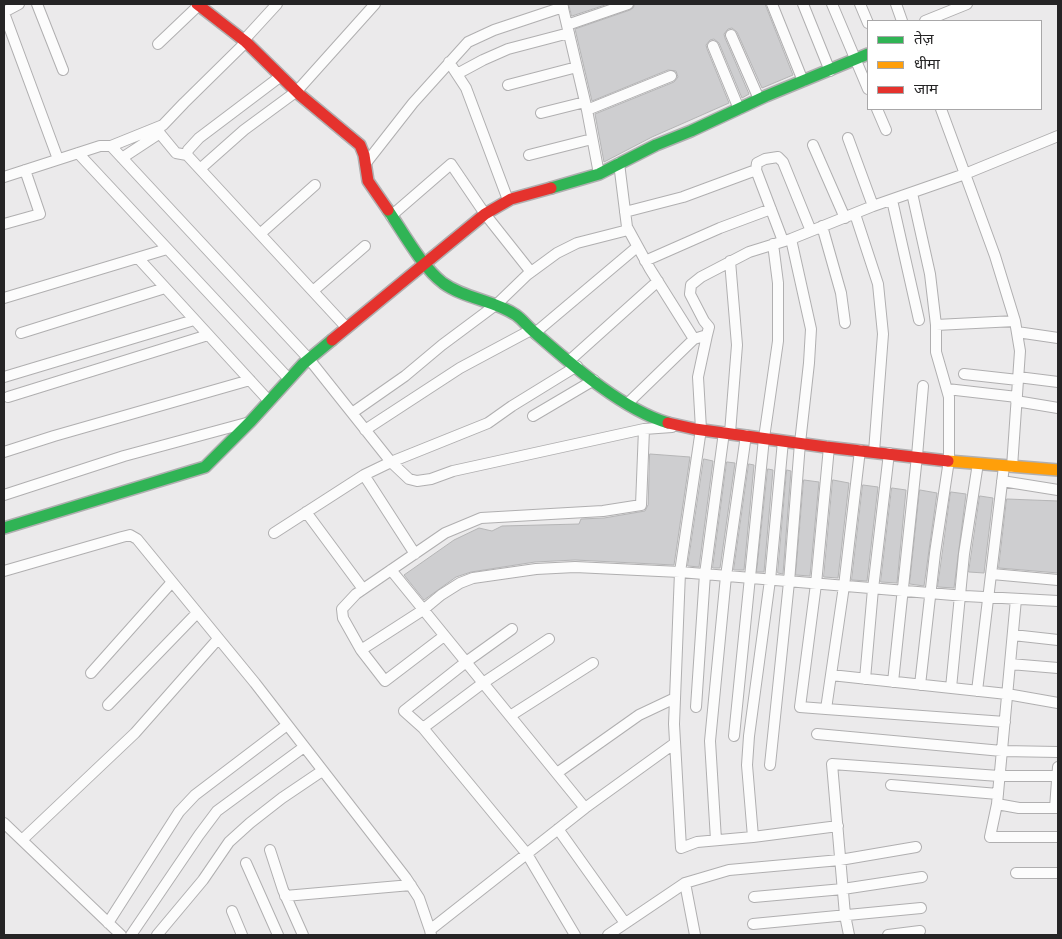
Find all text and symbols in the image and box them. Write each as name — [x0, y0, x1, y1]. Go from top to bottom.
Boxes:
legend — [867, 20, 1042, 110]
text: तेज़ — [914, 30, 934, 47]
text: धीमा — [914, 55, 940, 72]
text: जाम — [914, 80, 938, 97]

